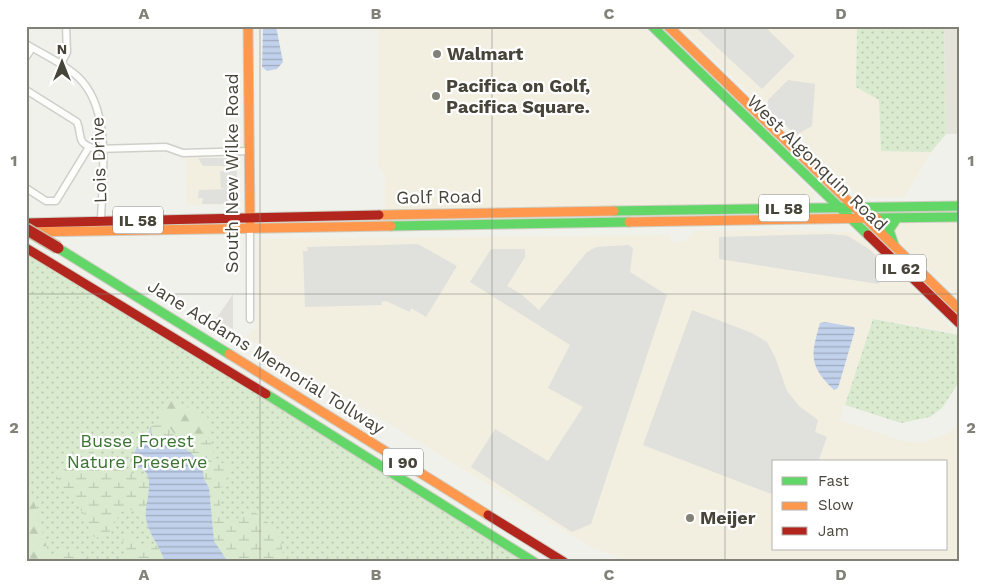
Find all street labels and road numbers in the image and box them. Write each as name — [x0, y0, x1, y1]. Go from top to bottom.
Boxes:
street label: South New Wilke Road — [221, 73, 242, 273]
street label: West Algonquin Road — [743, 90, 892, 235]
street label: Lois Drive — [86, 116, 111, 204]
street label: Golf Road — [396, 185, 482, 208]
road number: IL 58 — [759, 194, 809, 222]
road number: IL 58 — [113, 206, 163, 234]
road number: IL 62 — [876, 254, 926, 282]
street label: Jane Addams Memorial Tollway — [144, 275, 389, 439]
road number: I 90 — [383, 448, 423, 476]

